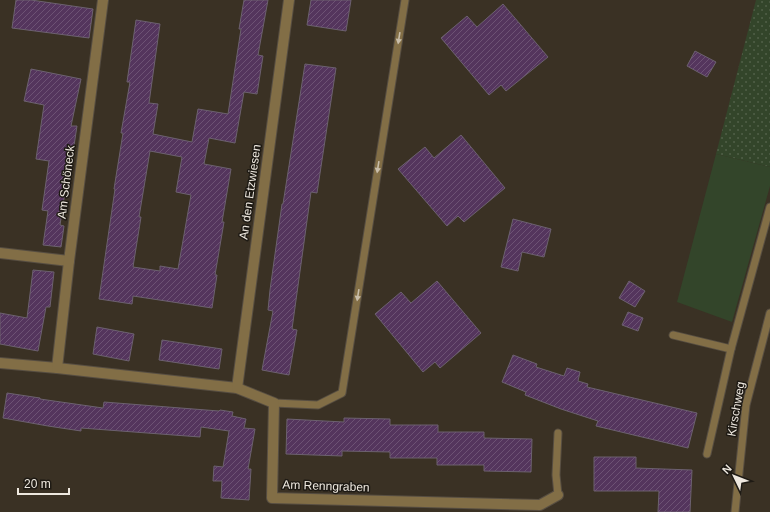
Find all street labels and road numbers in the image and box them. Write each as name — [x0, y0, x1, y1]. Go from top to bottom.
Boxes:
street label: Am Schöneck — [55, 143, 78, 220]
street label: An den Etzwiesen — [236, 143, 264, 241]
street label: Kirschweg — [724, 381, 748, 437]
street label: Am Renngraben — [282, 477, 370, 495]

